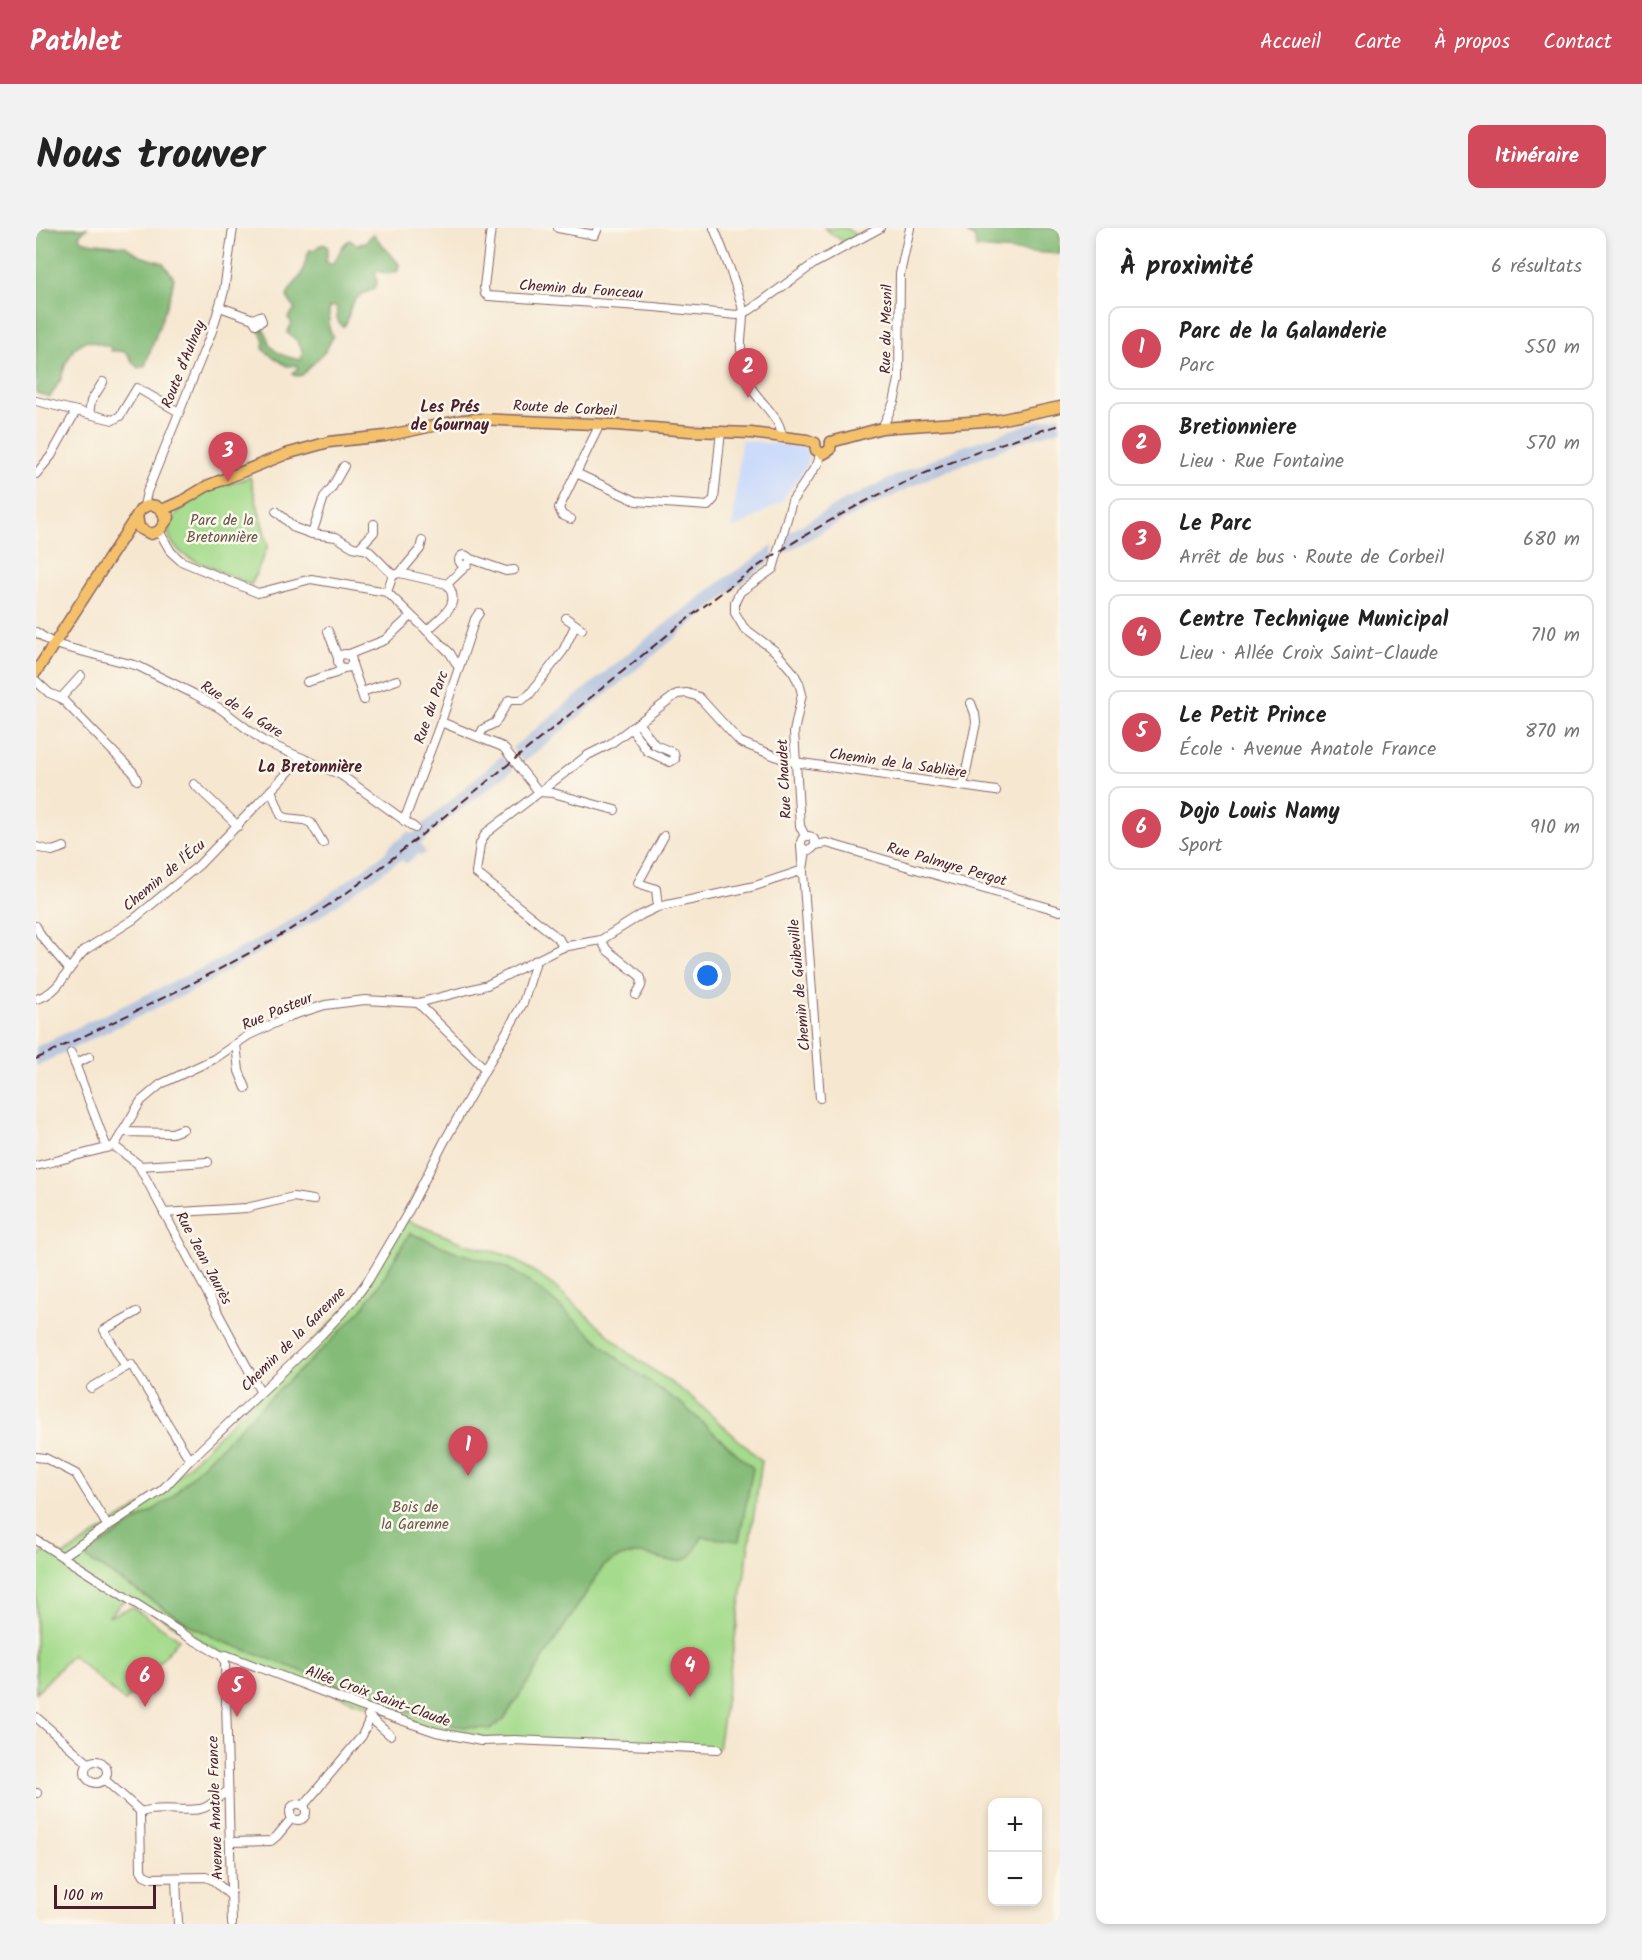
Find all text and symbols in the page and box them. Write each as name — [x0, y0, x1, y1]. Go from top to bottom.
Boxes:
text: Pathlet — [30, 20, 122, 65]
text: Accueil — [1260, 26, 1321, 59]
text: Carte — [1354, 26, 1401, 59]
text: À propos — [1434, 26, 1510, 59]
text: Contact — [1543, 26, 1612, 59]
text: Nous trouver — [36, 123, 265, 190]
button: Itinéraire — [1468, 125, 1606, 188]
text: À proximité — [1120, 246, 1252, 288]
text: 6 résultats — [1491, 251, 1582, 283]
street label: Chemin du Fonceau — [518, 274, 644, 306]
street label: Rue du Mesnil — [874, 284, 900, 374]
text: Parc de la Galanderie — [1179, 315, 1387, 350]
street label: Route d'Aulnay — [155, 316, 213, 412]
text: 1 — [1138, 332, 1145, 364]
text: 550 m — [1525, 332, 1580, 364]
pin: 2 — [728, 348, 768, 398]
text: Parc — [1179, 350, 1215, 382]
street label: Route de Corbeil — [512, 394, 618, 424]
district label: Les Prés de Gournay — [411, 395, 490, 438]
text: Bretionniere — [1179, 411, 1297, 446]
text: 2 — [1136, 428, 1147, 460]
text: 570 m — [1526, 428, 1580, 460]
pin: 3 — [208, 432, 248, 482]
text: Lieu · Rue Fontaine — [1179, 446, 1344, 478]
text: Le Parc — [1179, 507, 1252, 542]
park label: Parc de la Bretonnière — [186, 509, 258, 550]
text: 3 — [1136, 524, 1147, 556]
text: 680 m — [1523, 524, 1580, 556]
text: Arrêt de bus · Route de Corbeil — [1179, 542, 1444, 574]
text: Centre Technique Municipal — [1179, 603, 1448, 638]
text: 4 — [1136, 620, 1147, 652]
text: 710 m — [1531, 620, 1580, 652]
text: Lieu · Allée Croix Saint-Claude — [1179, 638, 1438, 670]
street label: Rue du Parc — [408, 667, 456, 747]
street label: Rue de la Gare — [195, 675, 288, 745]
text: Le Petit Prince — [1179, 699, 1327, 734]
text: 5 — [1136, 716, 1147, 748]
text: 870 m — [1525, 716, 1580, 748]
text: École · Avenue Anatole France — [1179, 734, 1436, 766]
street label: Rue Chaudet — [771, 738, 799, 820]
street label: Chemin de la Sablière — [828, 742, 968, 786]
district label: La Bretonnière — [258, 755, 362, 780]
text: Dojo Louis Namy — [1179, 795, 1340, 830]
text: 6 — [1136, 812, 1147, 844]
text: 910 m — [1530, 812, 1580, 844]
text: Sport — [1179, 830, 1223, 862]
street label: Chemin de l'Écu — [118, 834, 211, 918]
street label: Rue Palmyre Pergot — [884, 836, 1010, 894]
street label: Chemin de Guibeville — [782, 918, 818, 1052]
your location — [693, 961, 722, 990]
street label: Rue Pasteur — [238, 986, 318, 1038]
street label: Rue Jean Jaurès — [168, 1207, 238, 1310]
street label: Chemin de la Garenne — [235, 1281, 352, 1398]
pin: 1 — [448, 1426, 488, 1476]
park label: Bois de la Garenne — [381, 1496, 449, 1537]
pin: 4 — [670, 1648, 710, 1697]
pin: 6 — [126, 1658, 164, 1707]
street label: Allée Croix Saint-Claude — [302, 1660, 454, 1734]
pin: 5 — [218, 1668, 256, 1717]
street label: Avenue Anatole France — [201, 1735, 231, 1881]
map controls — [988, 1798, 1042, 1906]
button: + — [988, 1798, 1042, 1852]
button: − — [988, 1852, 1042, 1906]
scale bar — [54, 1882, 156, 1910]
text: 100 m — [63, 1883, 103, 1908]

